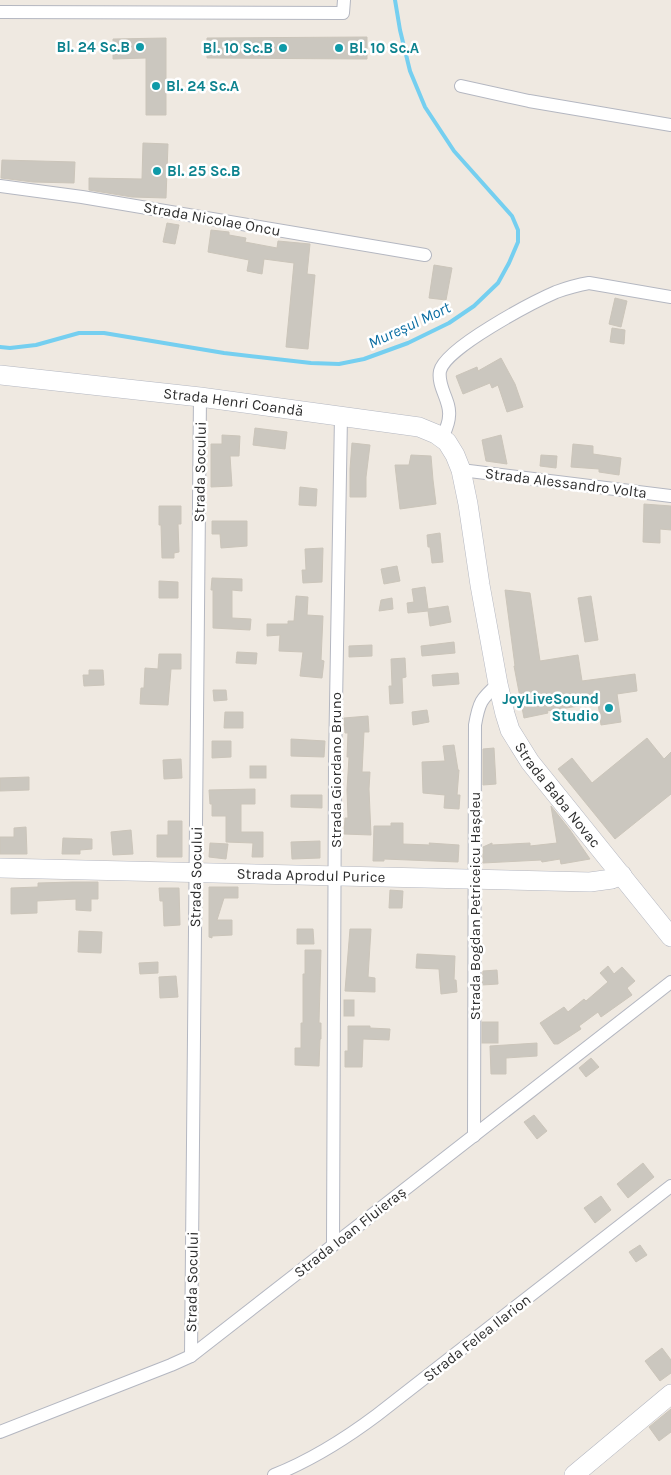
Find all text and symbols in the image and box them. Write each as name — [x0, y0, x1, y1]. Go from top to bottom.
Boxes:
place label: Bl. 24 Sc.B — [56, 38, 130, 56]
place label: Bl. 10 Sc.B — [203, 39, 273, 57]
place label: Bl. 10 Sc.A — [349, 39, 420, 57]
marker: Bl. 24 Sc.B — [134, 41, 146, 53]
marker: Bl. 10 Sc.B — [277, 42, 289, 54]
marker: Bl. 10 Sc.A — [333, 42, 345, 54]
place label: Bl. 24 Sc.A — [166, 77, 240, 95]
marker: Bl. 24 Sc.A — [150, 80, 162, 92]
place label: Bl. 25 Sc.B — [167, 162, 240, 180]
marker: Bl. 25 Sc.B — [151, 165, 163, 177]
street label: Strada Nicolae Oncu — [142, 198, 282, 240]
water label: Mureșul Mort — [365, 297, 454, 352]
street label: Strada Henri Coandă — [162, 384, 305, 420]
street label: Strada Socului — [190, 421, 210, 523]
street label: Strada Alessandro Volta — [484, 464, 648, 502]
place label: JoyLiveSound Studio — [502, 690, 599, 725]
street label: Strada Giordano Bruno — [327, 692, 345, 848]
marker: JoyLiveSound Studio — [603, 702, 615, 714]
street label: Strada Baba Novac — [511, 739, 604, 851]
street label: Strada Bogdan Petriceicu Hașdeu — [466, 792, 484, 1020]
street label: Strada Socului — [186, 826, 206, 928]
street label: Strada Aprodul Purice — [236, 865, 385, 886]
street label: Strada Ioan Fluieraș — [290, 1183, 410, 1281]
street label: Strada Socului — [182, 1231, 202, 1333]
street label: Strada Felea Ilarion — [420, 1290, 534, 1386]

